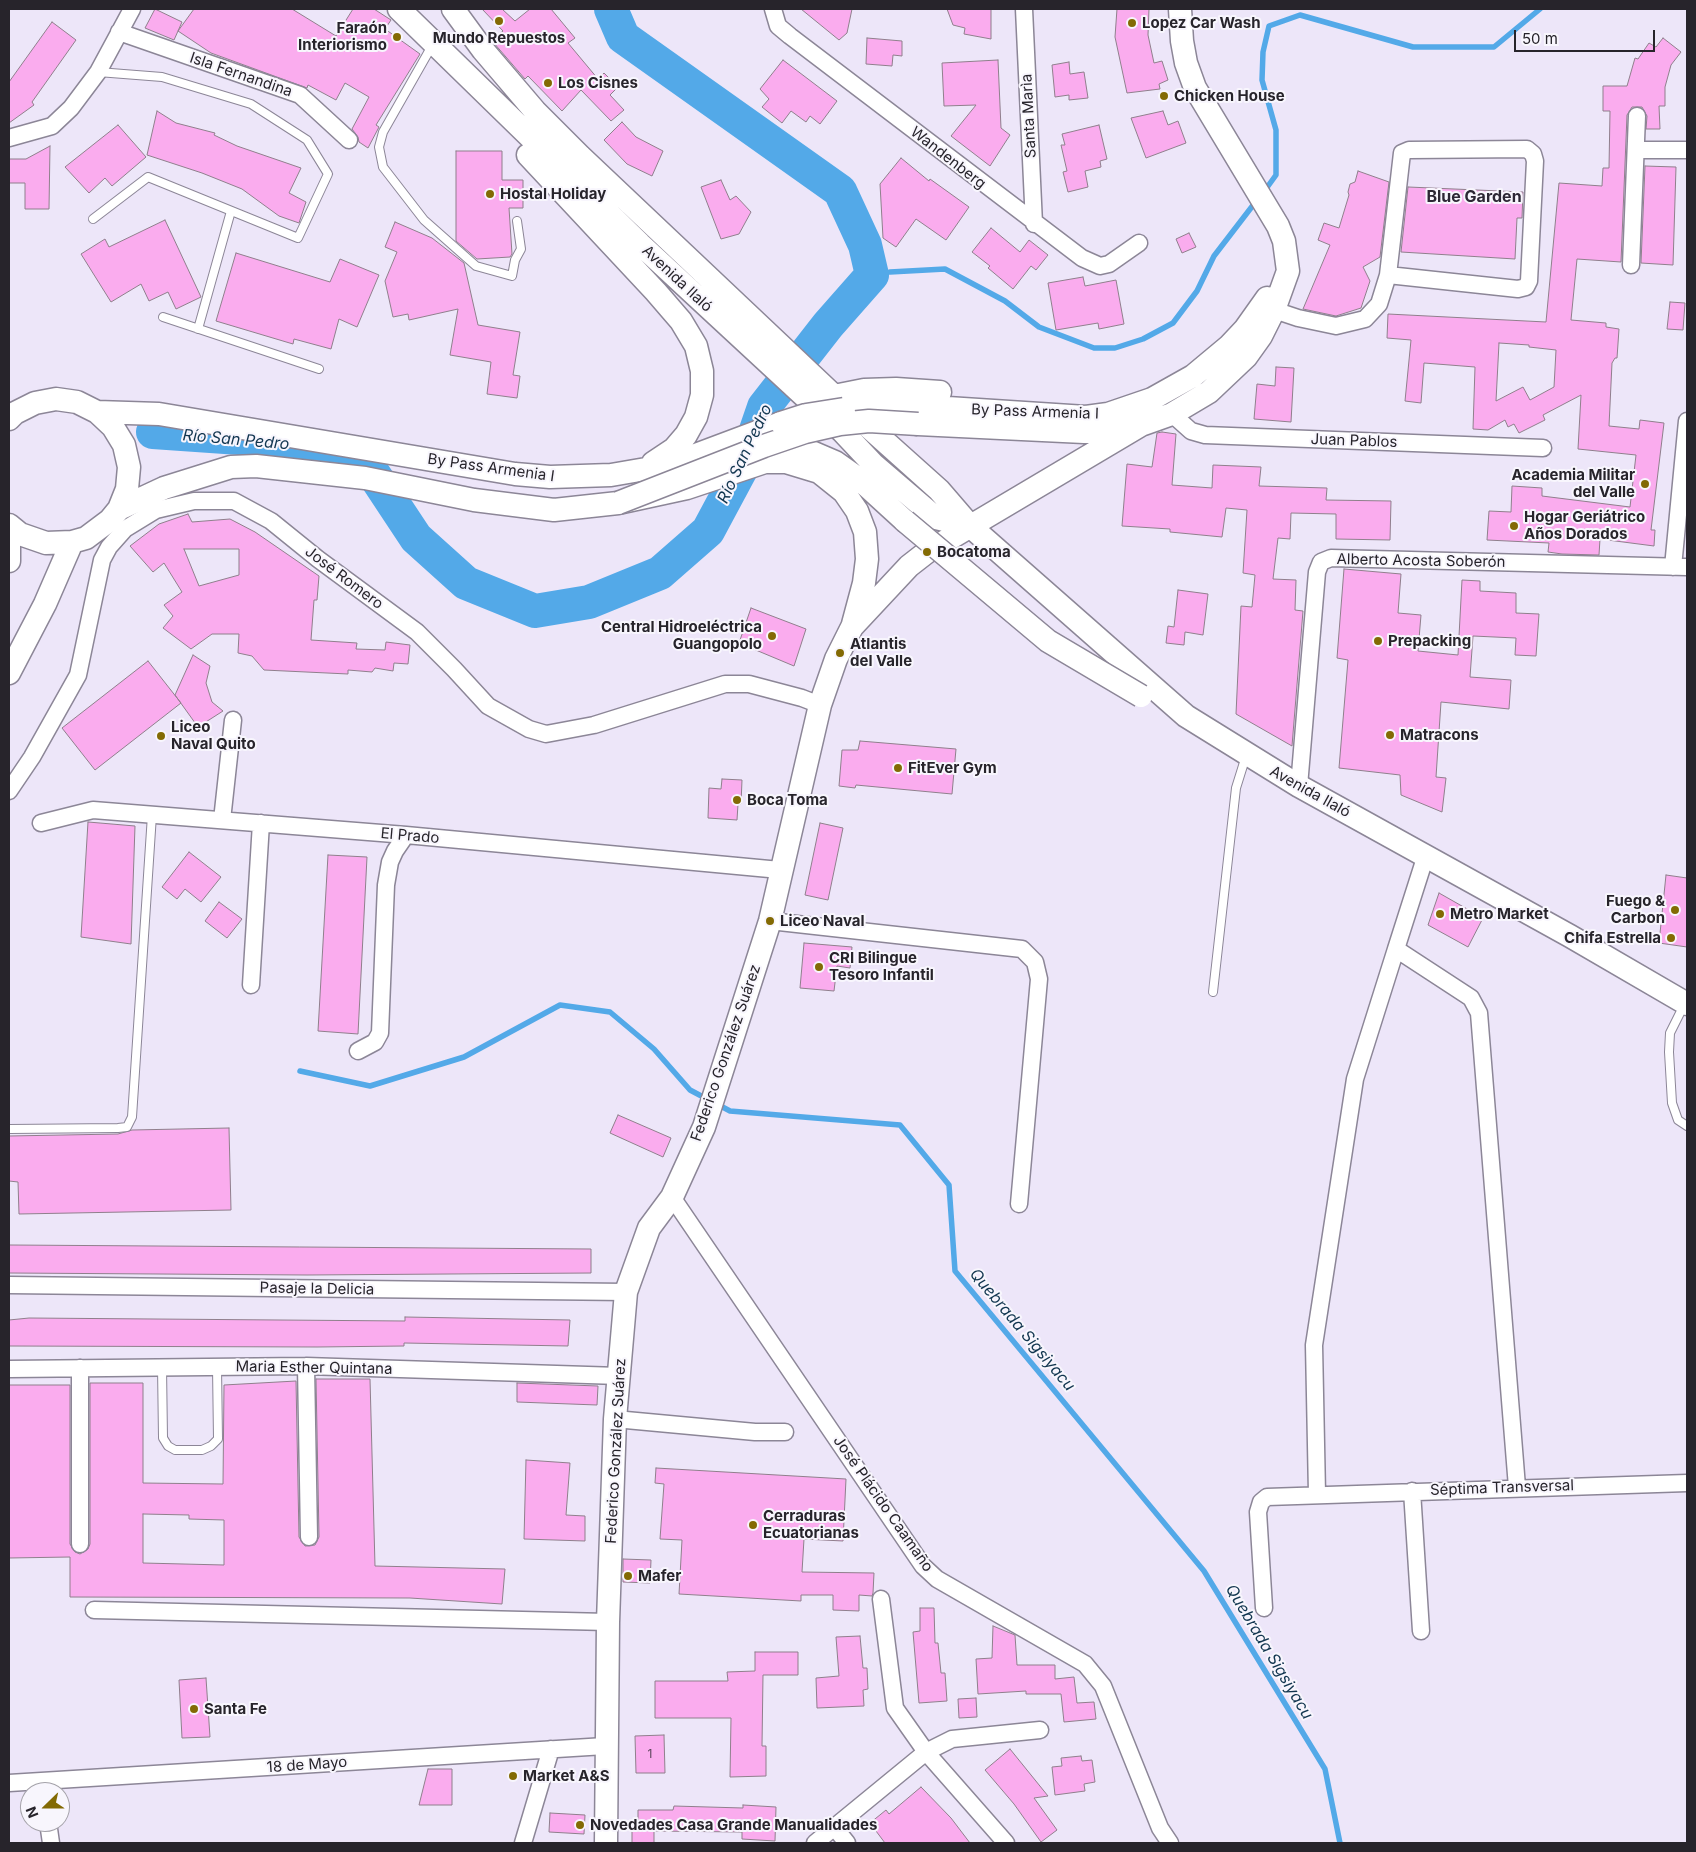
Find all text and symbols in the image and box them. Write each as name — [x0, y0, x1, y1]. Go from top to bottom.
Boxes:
place label: Lopez Car Wash — [1142, 14, 1261, 32]
marker: Mundo Repuestos — [493, 15, 505, 27]
marker: Lopez Car Wash — [1126, 17, 1138, 29]
place label: Faraón Interiorismo — [298, 19, 387, 54]
scale bar — [1516, 20, 1657, 52]
place label: Mundo Repuestos — [433, 29, 565, 47]
text: 50 m — [1522, 29, 1558, 48]
marker: Faraón Interiorismo — [391, 31, 403, 43]
street label: Isla Fernandina — [187, 49, 295, 101]
street label: Santa Marìa — [1018, 73, 1040, 159]
place label: Los Cisnes — [558, 74, 638, 92]
marker: Los Cisnes — [542, 77, 554, 89]
place label: Chicken House — [1174, 87, 1285, 105]
marker: Chicken House — [1158, 90, 1170, 102]
street label: Wandenberg — [907, 123, 989, 193]
place label: Hostal Holiday — [500, 185, 606, 203]
district label: Blue Garden — [1426, 187, 1522, 207]
marker: Hostal Holiday — [484, 188, 496, 200]
street label: Avenida Ilaló — [638, 242, 716, 316]
street label: By Pass Armenia I — [971, 401, 1099, 423]
water label: Río San Pedro — [714, 402, 776, 506]
water label: Río San Pedro — [182, 426, 290, 454]
street label: Juan Pablos — [1310, 430, 1398, 452]
street label: By Pass Armenia I — [426, 450, 556, 486]
place label: Academia Militar del Valle — [1512, 466, 1635, 501]
marker: Academia Militar del Valle — [1639, 478, 1651, 490]
place label: Hogar Geriátrico Años Dorados — [1524, 508, 1645, 543]
marker: Hogar Geriátrico Años Dorados — [1508, 520, 1520, 532]
street label: José Romero — [301, 543, 387, 613]
place label: Bocatoma — [937, 543, 1011, 561]
marker: Bocatoma — [921, 546, 933, 558]
street label: Alberto Acosta Soberón — [1336, 551, 1506, 571]
place label: Central Hidroeléctrica Guangopolo — [601, 618, 762, 653]
marker: Central Hidroeléctrica Guangopolo — [766, 630, 778, 642]
place label: Prepacking — [1388, 632, 1471, 650]
place label: Atlantis del Valle — [850, 635, 912, 670]
marker: Prepacking — [1372, 635, 1384, 647]
marker: Atlantis del Valle — [834, 647, 846, 659]
place label: Liceo Naval Quito — [171, 718, 256, 753]
place label: Matracons — [1400, 726, 1479, 744]
marker: Matracons — [1384, 729, 1396, 741]
marker: Liceo Naval Quito — [155, 730, 167, 742]
place label: FitEver Gym — [908, 759, 997, 777]
marker: FitEver Gym — [892, 762, 904, 774]
street label: Avenida Ilaló — [1267, 762, 1353, 822]
place label: Boca Toma — [747, 791, 828, 809]
marker: Boca Toma — [731, 794, 743, 806]
street label: El Prado — [380, 824, 440, 848]
place label: Fuego & Carbon — [1606, 892, 1665, 927]
marker: Fuego & Carbon — [1669, 904, 1681, 916]
place label: Metro Market — [1450, 905, 1549, 923]
marker: Metro Market — [1434, 908, 1446, 920]
place label: Liceo Naval — [780, 912, 865, 930]
marker: Liceo Naval — [764, 915, 776, 927]
place label: Chifa Estrella — [1564, 929, 1661, 947]
marker: Chifa Estrella — [1665, 932, 1677, 944]
place label: CRI Bilingue Tesoro Infantil — [829, 949, 934, 984]
marker: CRI Bilingue Tesoro Infantil — [813, 961, 825, 973]
street label: Federico González Suárez — [687, 962, 765, 1144]
water label: Quebrada Sigsiyacu — [965, 1265, 1079, 1395]
street label: Pasaje la Delicia — [260, 1279, 374, 1299]
street label: Maria Esther Quintana — [235, 1358, 393, 1378]
street label: Federico González Suárez — [602, 1358, 630, 1544]
street label: José Plácido Caamaño — [829, 1433, 937, 1575]
street label: Séptima Transversal — [1430, 1476, 1574, 1500]
place label: Cerraduras Ecuatorianas — [763, 1507, 859, 1542]
marker: Cerraduras Ecuatorianas — [747, 1519, 759, 1531]
place label: Mafer — [638, 1567, 681, 1585]
marker: Mafer — [622, 1570, 634, 1582]
water label: Quebrada Sigsiyacu — [1221, 1581, 1317, 1723]
place label: Santa Fe — [204, 1700, 267, 1718]
marker: Santa Fe — [188, 1703, 200, 1715]
house number: 1 — [648, 1747, 652, 1761]
street label: 18 de Mayo — [266, 1753, 348, 1777]
place label: Market A&S — [523, 1767, 609, 1785]
marker: Market A&S — [507, 1770, 519, 1782]
north arrow — [20, 1782, 70, 1832]
text: N — [22, 1804, 41, 1821]
place label: Novedades Casa Grande Manualidades — [590, 1816, 877, 1834]
marker: Novedades Casa Grande Manualidades — [574, 1819, 586, 1831]

